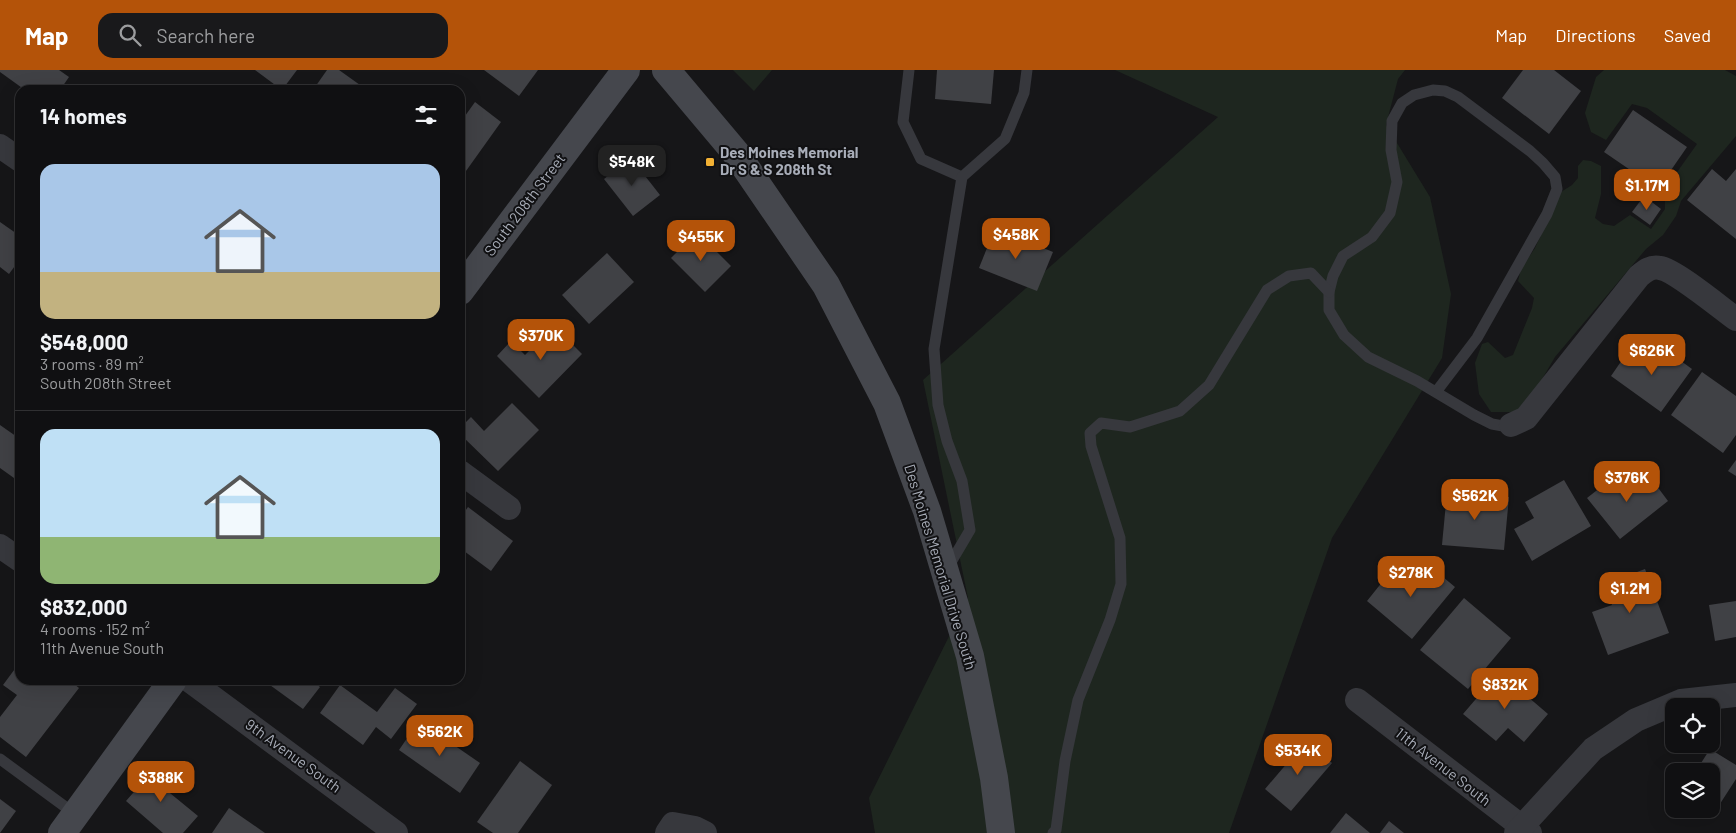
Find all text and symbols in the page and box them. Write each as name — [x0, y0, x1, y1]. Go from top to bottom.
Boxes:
search box — [98, 13, 448, 58]
text: Map — [25, 21, 68, 50]
icon: search — [116, 21, 144, 49]
text: Search here — [156, 24, 255, 47]
text: Map — [1495, 24, 1527, 46]
text: Directions — [1555, 24, 1636, 46]
text: Saved — [1664, 24, 1711, 46]
icon: filters — [412, 101, 440, 129]
text: 14 homes — [40, 103, 127, 128]
place label: Des Moines Memorial Dr S & S 208th St — [720, 143, 858, 178]
pin: $548K — [597, 144, 667, 187]
street label: South 208th Street — [480, 150, 569, 259]
text: $548K — [609, 151, 655, 170]
marker: Des Moines Memorial Dr S & S 208th St — [704, 156, 716, 168]
pin: $1.17M — [1606, 168, 1688, 211]
text: $1.17M — [1625, 175, 1669, 194]
icon: home — [195, 196, 285, 286]
pin: $458K — [981, 218, 1051, 260]
pin: $455K — [666, 220, 736, 262]
text: $458K — [993, 224, 1039, 243]
text: $455K — [678, 226, 724, 245]
pin: $370K — [506, 318, 576, 361]
text: $370K — [519, 325, 563, 344]
text: $548,000 — [40, 329, 128, 354]
pin: $626K — [1617, 334, 1687, 376]
text: $626K — [1629, 340, 1675, 359]
text: 3 rooms · 89 m² — [40, 354, 144, 373]
text: South 208th Street — [40, 373, 172, 392]
pin: $376K — [1592, 460, 1662, 503]
icon: home — [195, 462, 285, 552]
street label: Des Moines Memorial Drive South — [901, 462, 981, 672]
text: $376K — [1605, 467, 1649, 486]
pin: $562K — [1440, 478, 1510, 521]
text: $562K — [1452, 485, 1498, 504]
pin: $278K — [1376, 556, 1446, 598]
text: $278K — [1389, 562, 1433, 581]
pin: $1.2M — [1595, 572, 1665, 614]
text: $1.2M — [1610, 578, 1650, 597]
text: $832,000 — [40, 594, 127, 619]
text: 4 rooms · 152 m² — [40, 619, 150, 638]
text: 11th Avenue South — [40, 638, 164, 657]
pin: $832K — [1470, 668, 1540, 710]
text: $832K — [1482, 674, 1528, 693]
map controls — [1665, 698, 1720, 818]
button: locate — [1665, 698, 1720, 753]
pin: $562K — [405, 714, 475, 757]
street label: 9th Avenue South — [242, 715, 345, 796]
text: $562K — [417, 721, 463, 740]
street label: 11th Avenue South — [1392, 723, 1495, 809]
pin: $534K — [1263, 734, 1333, 776]
text: $534K — [1275, 740, 1321, 759]
pin: $388K — [126, 760, 196, 803]
button: layers — [1665, 763, 1720, 818]
text: $388K — [138, 767, 184, 786]

